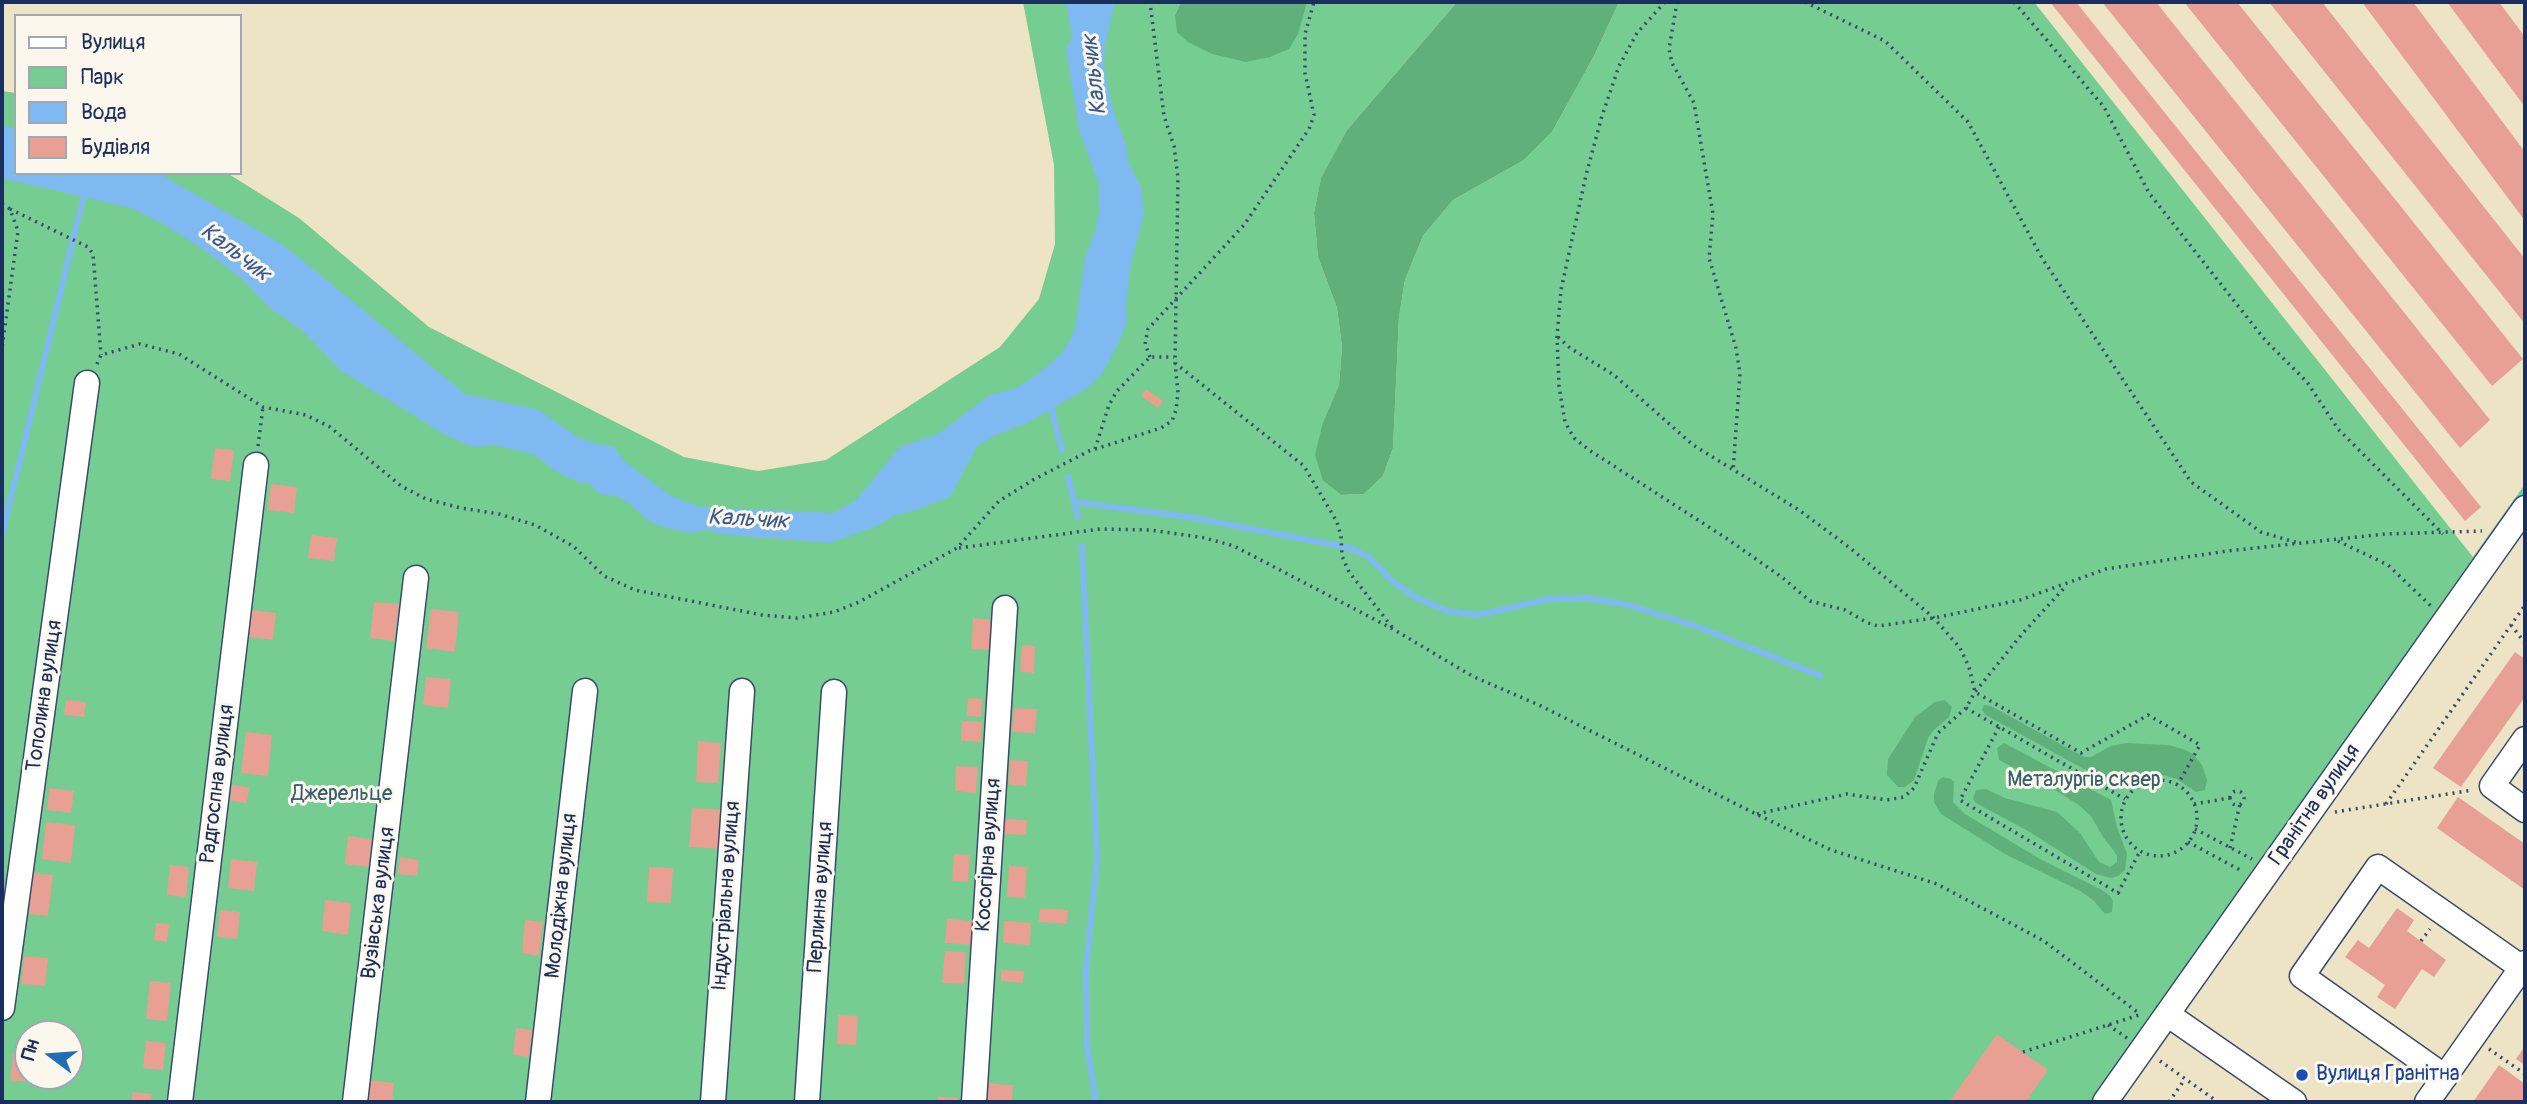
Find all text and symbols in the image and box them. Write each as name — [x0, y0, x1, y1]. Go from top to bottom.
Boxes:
legend — [14, 14, 242, 175]
text: Вулиця — [81, 29, 145, 56]
water label: Кальчик — [1076, 33, 1114, 117]
text: Парк — [81, 64, 124, 91]
text: Вода — [81, 99, 127, 126]
text: Будівля — [81, 134, 150, 161]
water label: Кальчик — [195, 218, 275, 288]
water label: Кальчик — [707, 504, 789, 536]
street label: Тополина вулиця — [22, 619, 68, 773]
street label: Радгоспна вулиця — [196, 703, 240, 865]
street label: Гранітна вулиця — [2264, 740, 2366, 870]
park label: Металургів сквер — [2007, 768, 2161, 794]
street label: Косогірна вулиця — [971, 777, 1007, 933]
park label: Джерельце — [292, 782, 392, 808]
street label: Індустріальна вулиця — [708, 800, 746, 992]
street label: Молодіжна вулиця — [541, 812, 583, 980]
street label: Перлинна вулиця — [803, 821, 839, 973]
street label: Вузівська вулиця — [357, 825, 401, 981]
north arrow — [14, 1020, 84, 1090]
text: Пн — [16, 1036, 45, 1063]
place label: Вулиця Гранітна — [2316, 1062, 2460, 1088]
marker: Вулиця Гранітна — [2294, 1067, 2310, 1083]

